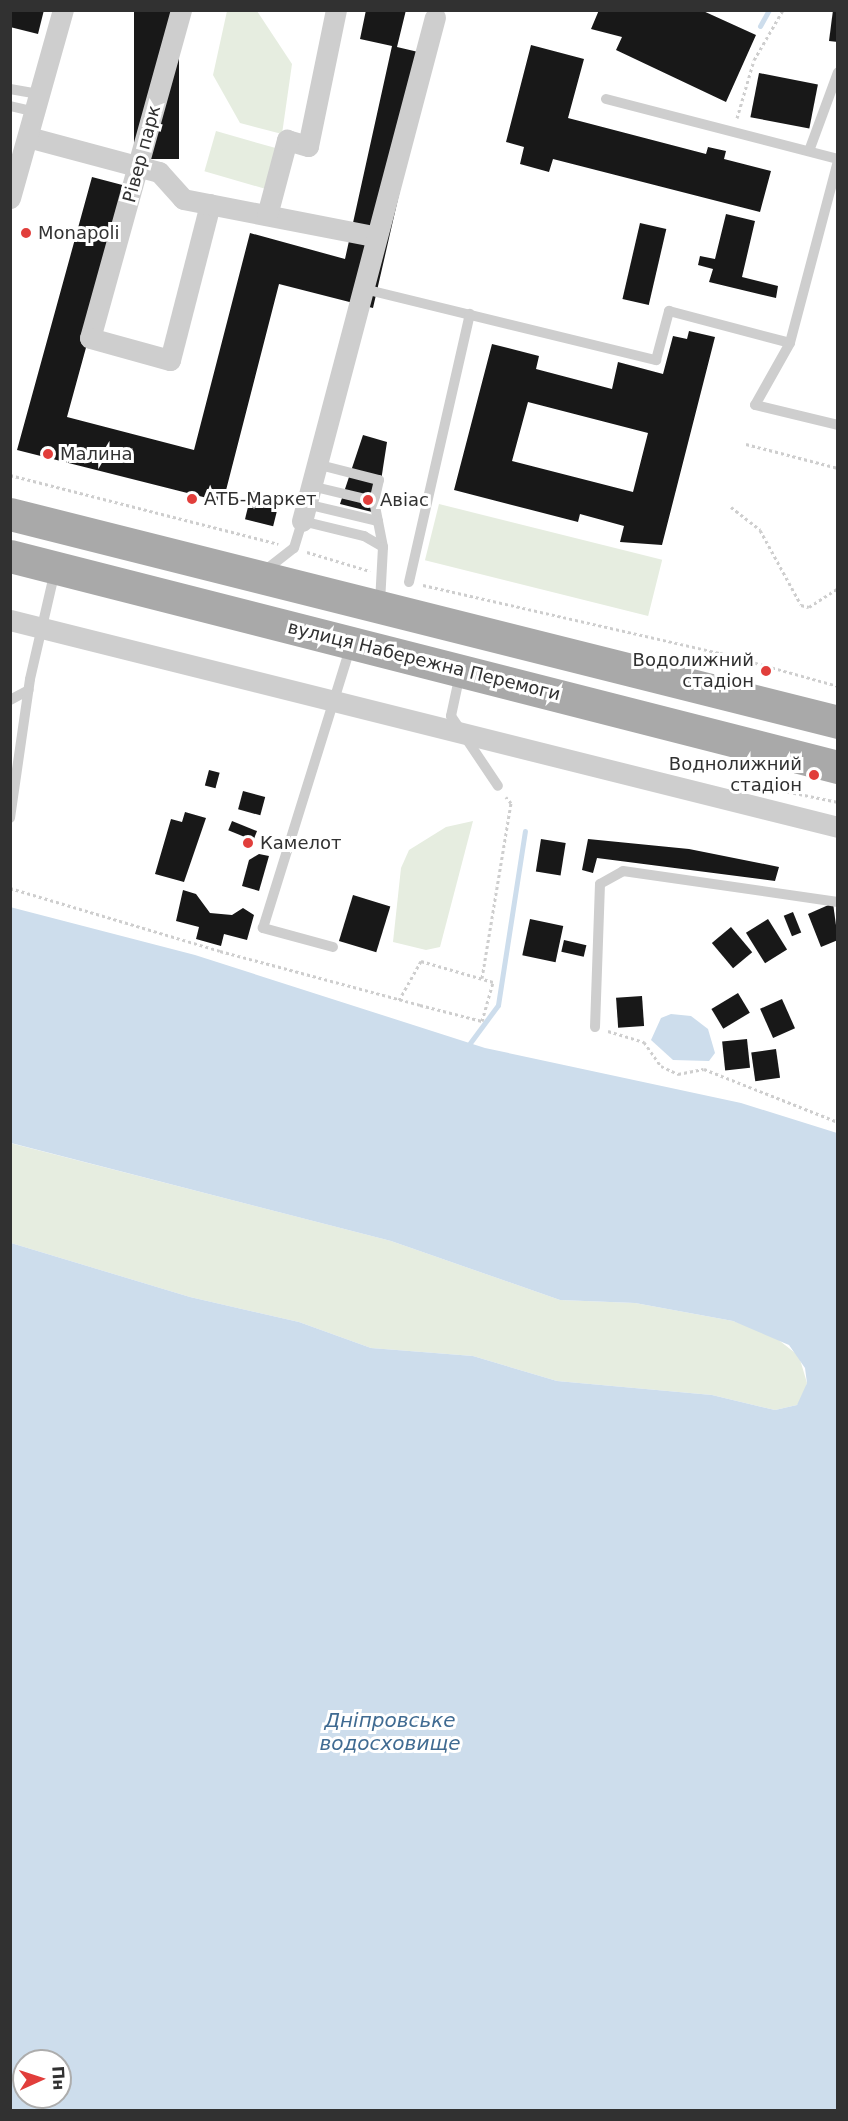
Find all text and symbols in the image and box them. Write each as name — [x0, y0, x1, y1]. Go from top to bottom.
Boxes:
street label: Рівер парк — [119, 103, 165, 205]
place label: Monapoli — [38, 222, 119, 244]
marker: Monapoli — [19, 226, 33, 240]
place label: Малина — [60, 443, 133, 465]
marker: Малина — [41, 447, 55, 461]
place label: АТБ-Маркет — [204, 488, 317, 510]
place label: Авіас — [380, 489, 429, 511]
marker: АТБ-Маркет — [185, 492, 199, 506]
marker: Авіас — [361, 493, 375, 507]
street label: вулиця Набережна Перемоги — [285, 617, 563, 705]
place label: Водолижний стадіон — [633, 650, 754, 692]
marker: Водолижний стадіон — [759, 664, 773, 678]
place label: Воднолижний стадіон — [669, 754, 802, 796]
marker: Воднолижний стадіон — [807, 768, 821, 782]
place label: Камелот — [260, 832, 341, 854]
marker: Камелот — [241, 836, 255, 850]
water label: Дніпровське водосховище — [319, 1708, 461, 1755]
north arrow — [12, 2049, 72, 2109]
text: Пн — [48, 2065, 69, 2091]

